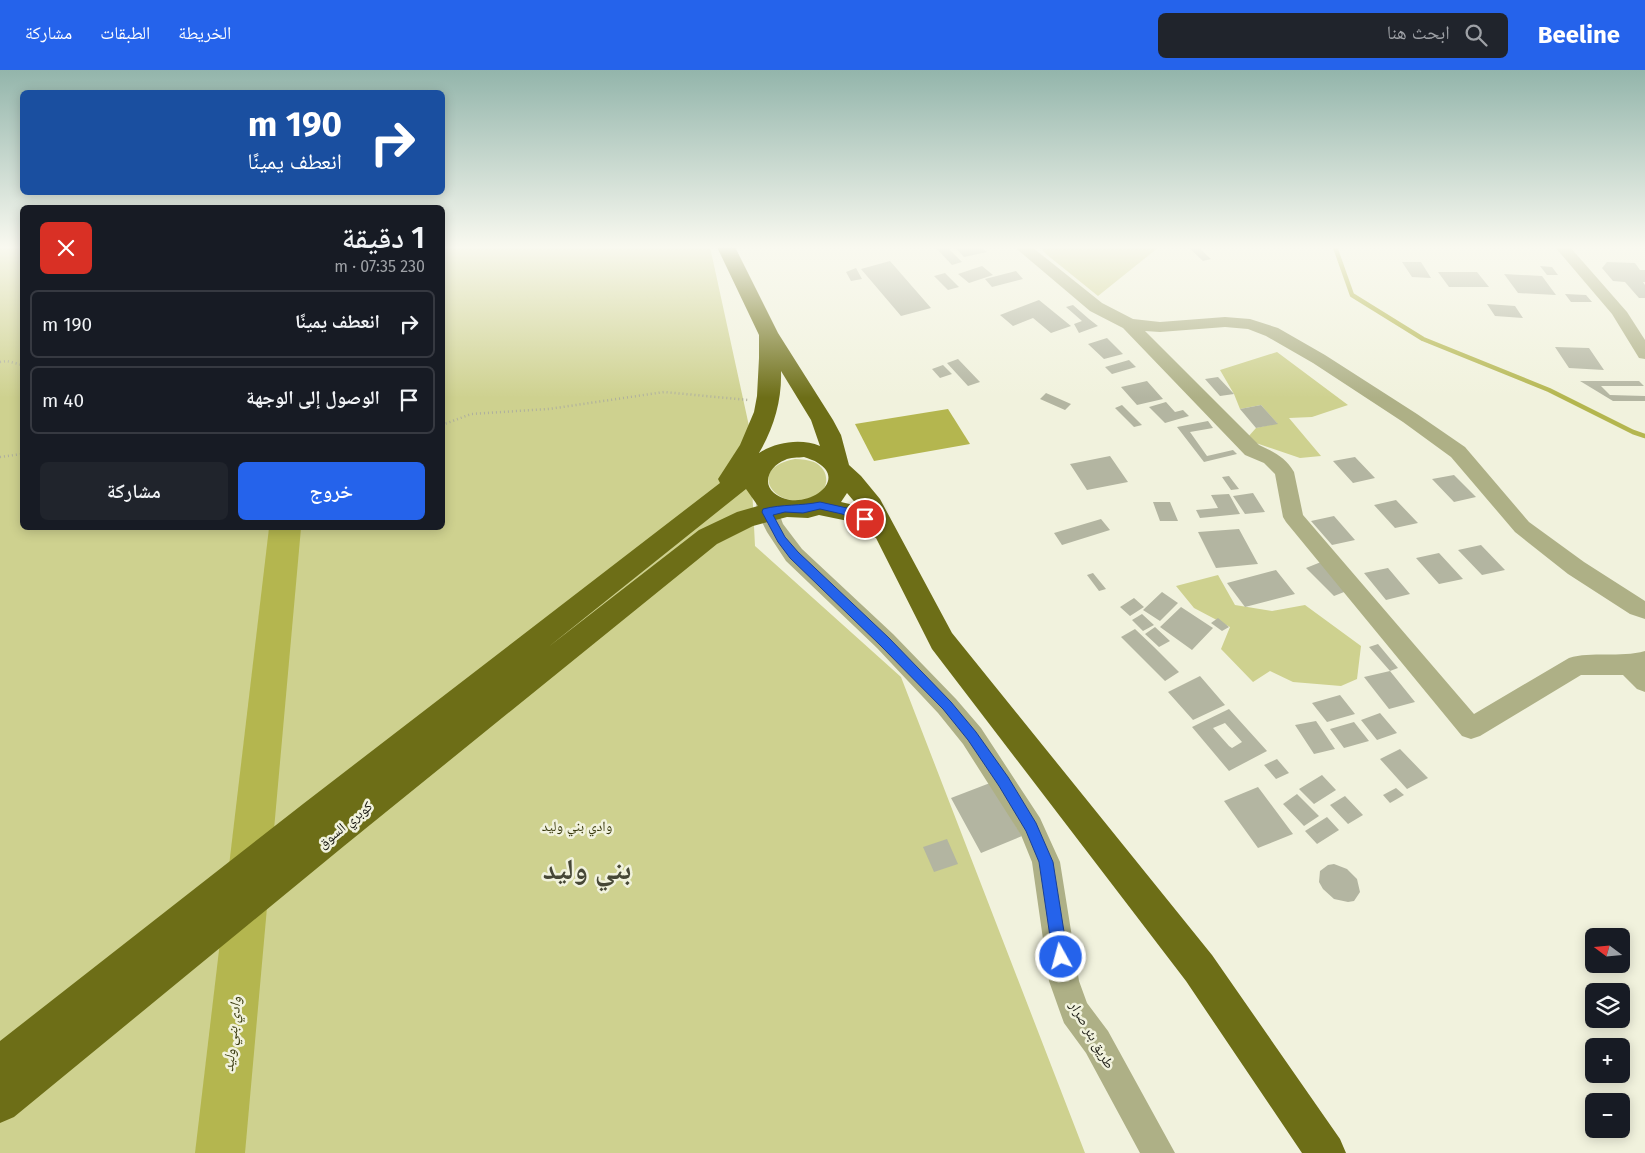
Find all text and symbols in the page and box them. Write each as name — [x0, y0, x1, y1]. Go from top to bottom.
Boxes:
search box — [1158, 13, 1508, 58]
text: ابحث هنا — [1387, 21, 1450, 44]
icon: search — [1462, 21, 1490, 49]
text: Beeline — [1538, 21, 1620, 49]
text: مشاركة — [25, 22, 72, 44]
text: الطبقات — [100, 22, 150, 44]
text: الخريطة — [178, 22, 231, 44]
text: 190 m — [248, 103, 342, 145]
icon: right — [360, 110, 425, 175]
text: انعطف يمينًا — [247, 148, 342, 175]
text: 1 دقيقة — [342, 220, 425, 256]
button: close — [40, 222, 92, 274]
text: 230 m · 07:35 — [334, 257, 425, 276]
text: انعطف يمينًا — [295, 310, 380, 333]
icon: right — [395, 310, 423, 338]
text: 190 m — [42, 313, 92, 336]
text: الوصول إلى الوجهة — [246, 386, 380, 409]
icon: arrive — [395, 386, 423, 414]
text: 40 m — [42, 389, 84, 412]
button: مشاركة — [40, 462, 228, 520]
button: خروج — [238, 462, 425, 520]
pin — [844, 498, 886, 540]
icon: arrive — [851, 505, 879, 533]
street label: كوبري السوق — [314, 798, 378, 854]
park label: وادي بني وليد — [542, 818, 612, 837]
district label: بني وليد — [543, 852, 631, 892]
north arrow — [1585, 928, 1630, 972]
map controls — [1585, 928, 1630, 1138]
position arrow — [1034, 930, 1086, 982]
button: layers — [1585, 983, 1630, 1028]
water label: وادي بني وليد — [219, 996, 248, 1073]
street label: طريق بئر صرار — [1064, 997, 1118, 1072]
button: + — [1585, 1038, 1630, 1083]
button: − — [1585, 1093, 1630, 1138]

